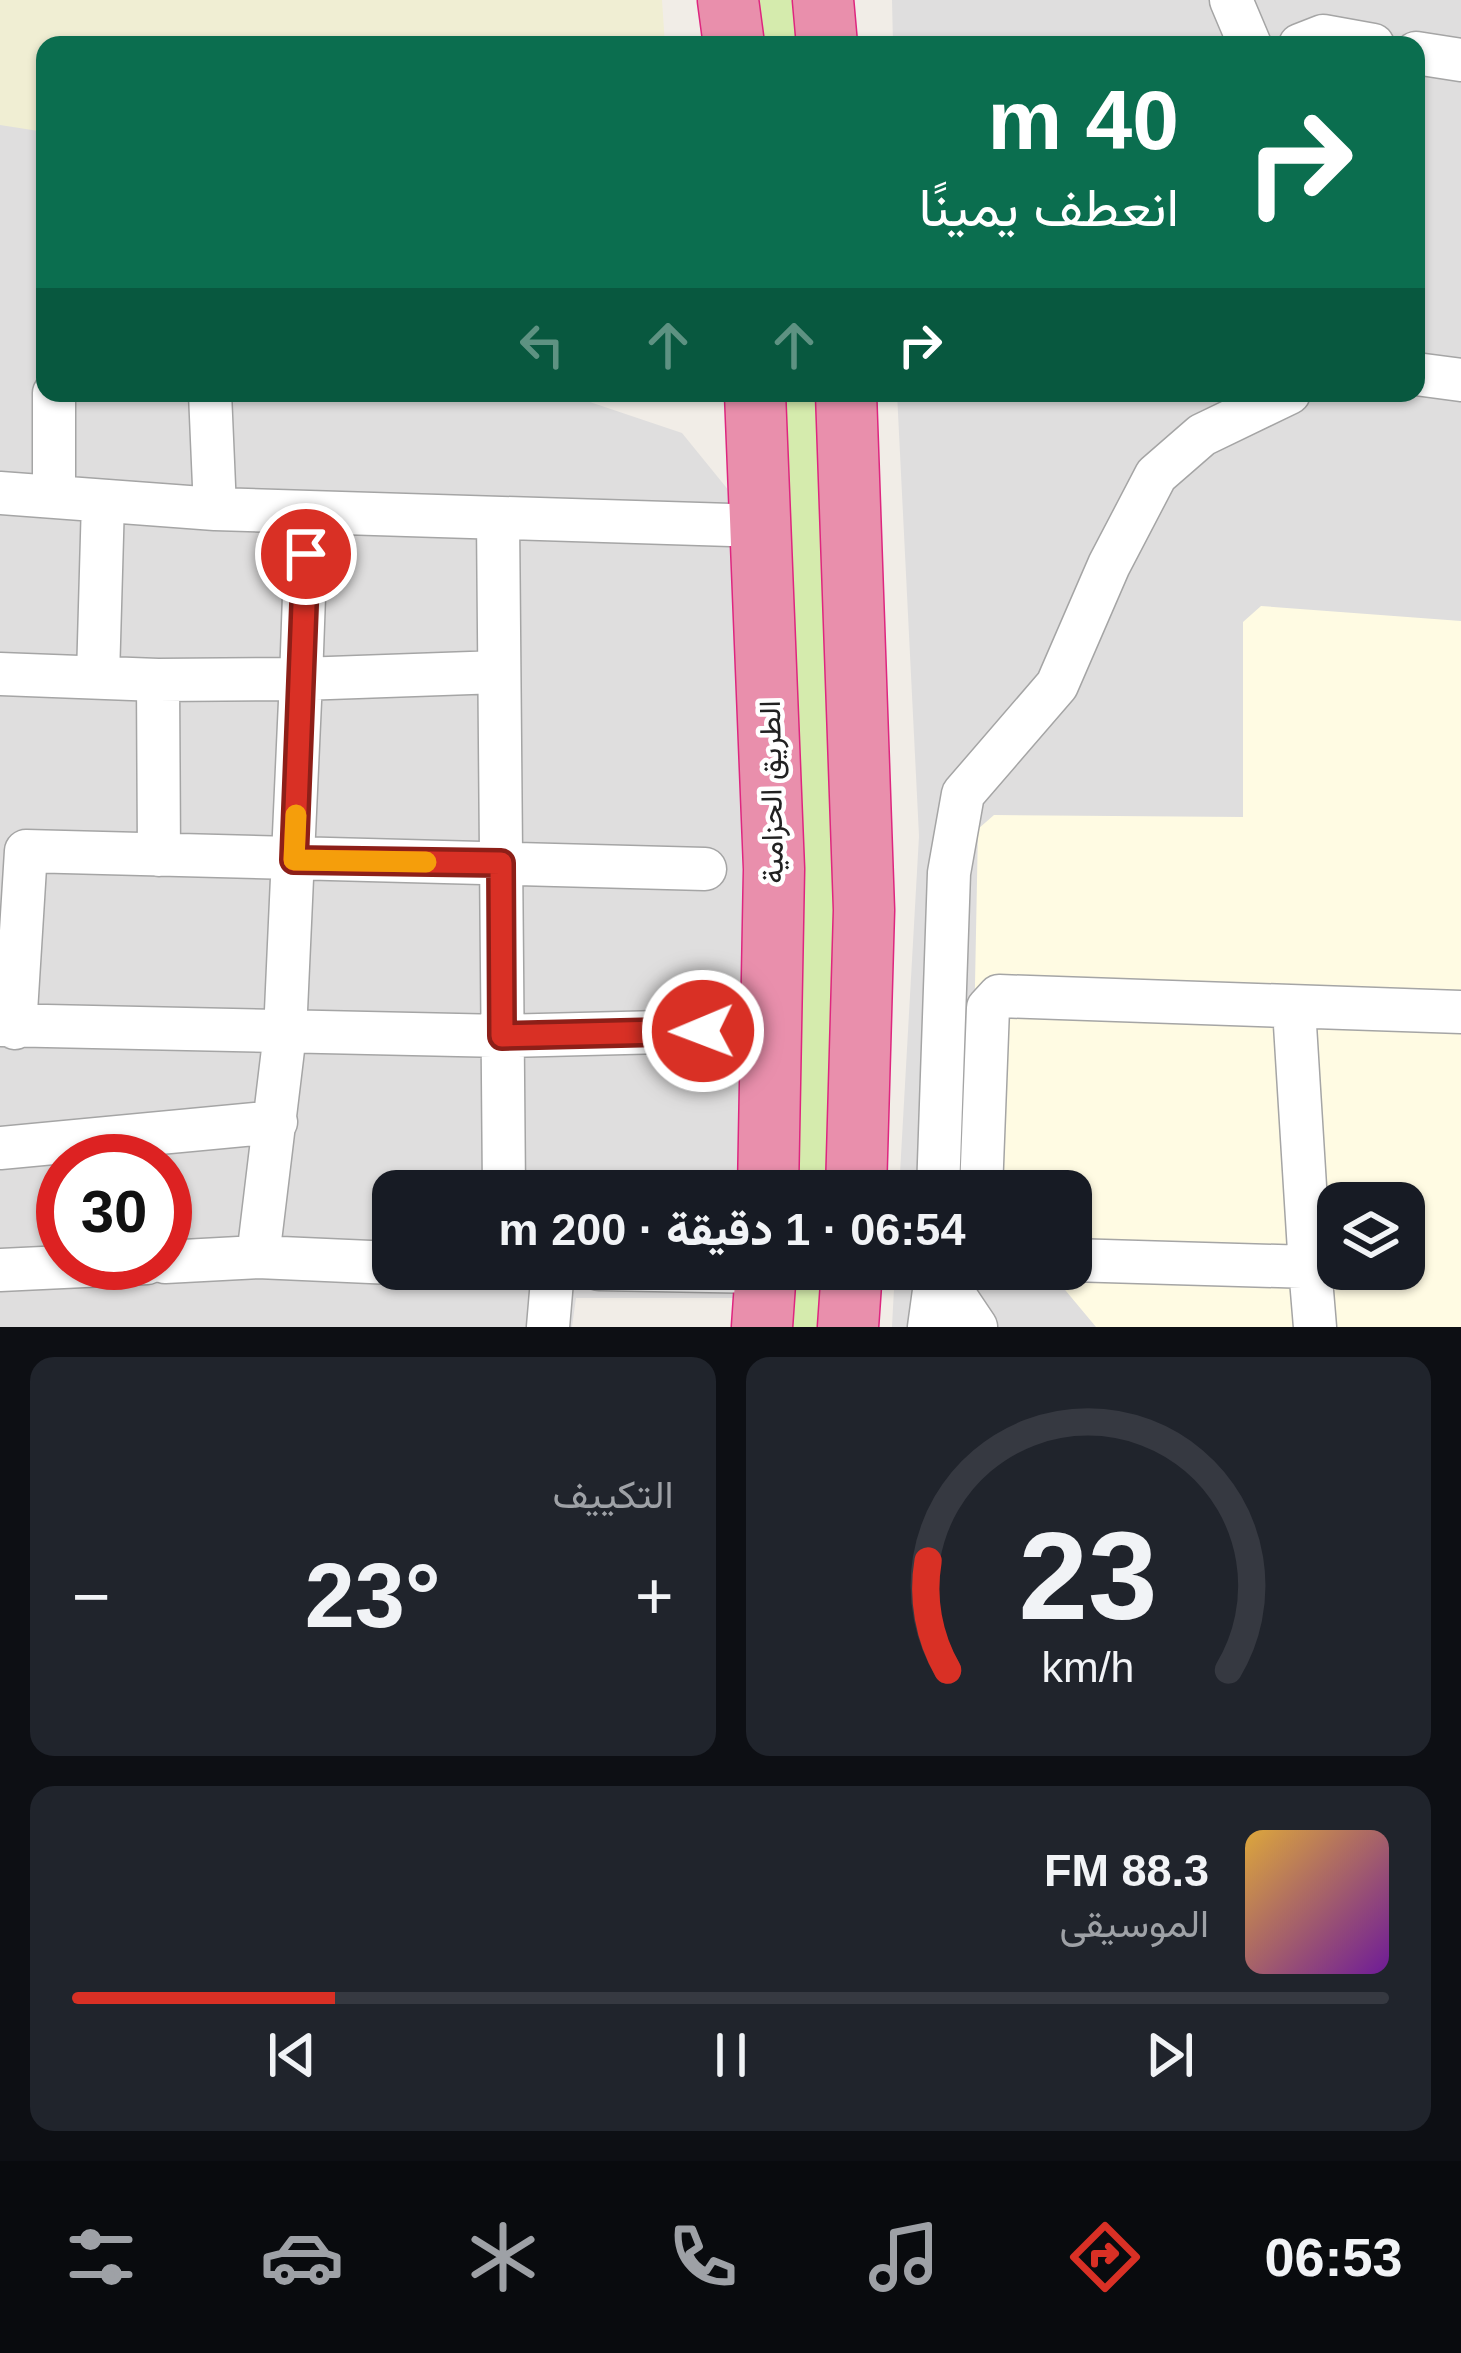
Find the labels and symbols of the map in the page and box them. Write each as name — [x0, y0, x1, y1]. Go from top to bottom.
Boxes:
pin — [255, 503, 357, 605]
street label: الطريق الحزامية — [753, 700, 791, 884]
position arrow — [640, 968, 766, 1094]
speed limit sign: 30 — [36, 1134, 192, 1290]

